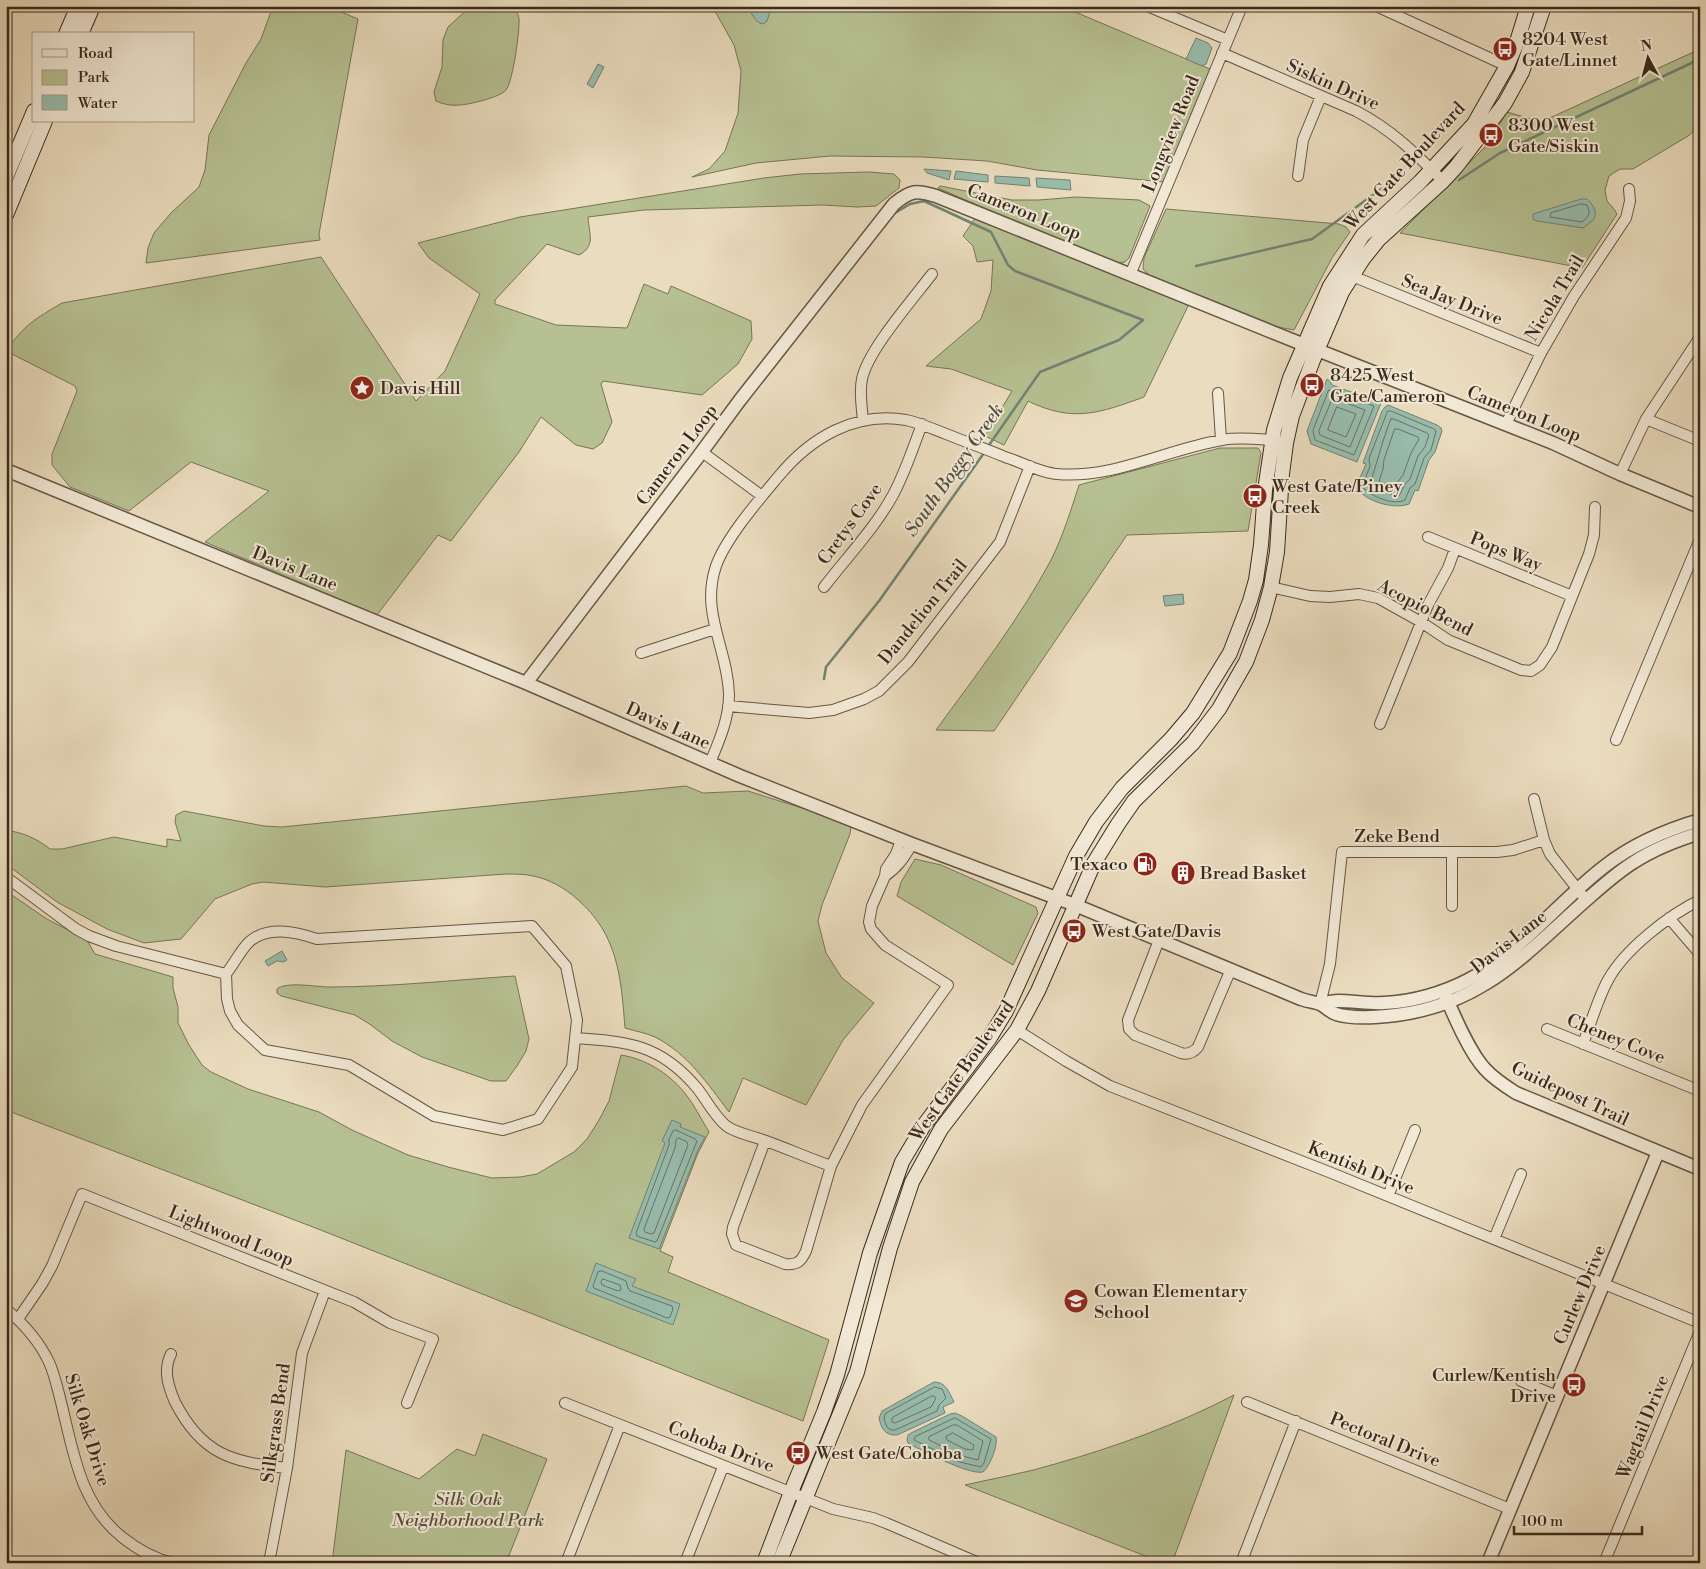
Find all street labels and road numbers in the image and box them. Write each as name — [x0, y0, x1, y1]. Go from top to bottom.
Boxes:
street label: Siskin Drive — [1283, 54, 1383, 116]
street label: Longview Road — [1137, 72, 1205, 196]
street label: West Gate Boulevard — [1339, 97, 1471, 236]
street label: Cameron Loop — [964, 179, 1084, 245]
street label: Nicola Trail — [1520, 250, 1590, 345]
street label: Sea Jay Drive — [1398, 269, 1506, 331]
street label: Cameron Loop — [1464, 381, 1584, 447]
street label: Cameron Loop — [631, 400, 723, 510]
street label: Cretys Cove — [813, 479, 887, 569]
street label: Pops Way — [1466, 527, 1546, 577]
street label: Davis Lane — [249, 541, 341, 597]
street label: Dandelion Trail — [873, 554, 973, 669]
street label: Acopio Bend — [1373, 574, 1477, 642]
street label: Davis Lane — [622, 697, 714, 755]
street label: Zeke Bend — [1354, 825, 1441, 848]
street label: Davis Lane — [1466, 905, 1552, 979]
street label: West Gate Boulevard — [904, 995, 1020, 1147]
street label: Cheney Cove — [1563, 1009, 1669, 1069]
street label: Guidepost Trail — [1507, 1057, 1633, 1132]
street label: Kentish Drive — [1304, 1136, 1418, 1200]
street label: Lightwood Loop — [165, 1200, 297, 1272]
street label: Curlew Drive — [1549, 1242, 1611, 1348]
street label: Silkgrass Bend — [256, 1361, 296, 1484]
street label: Silk Oak Drive — [59, 1371, 115, 1489]
street label: Wagtail Drive — [1611, 1372, 1674, 1483]
street label: Pectoral Drive — [1326, 1407, 1444, 1473]
street label: Cohoba Drive — [664, 1416, 778, 1478]

